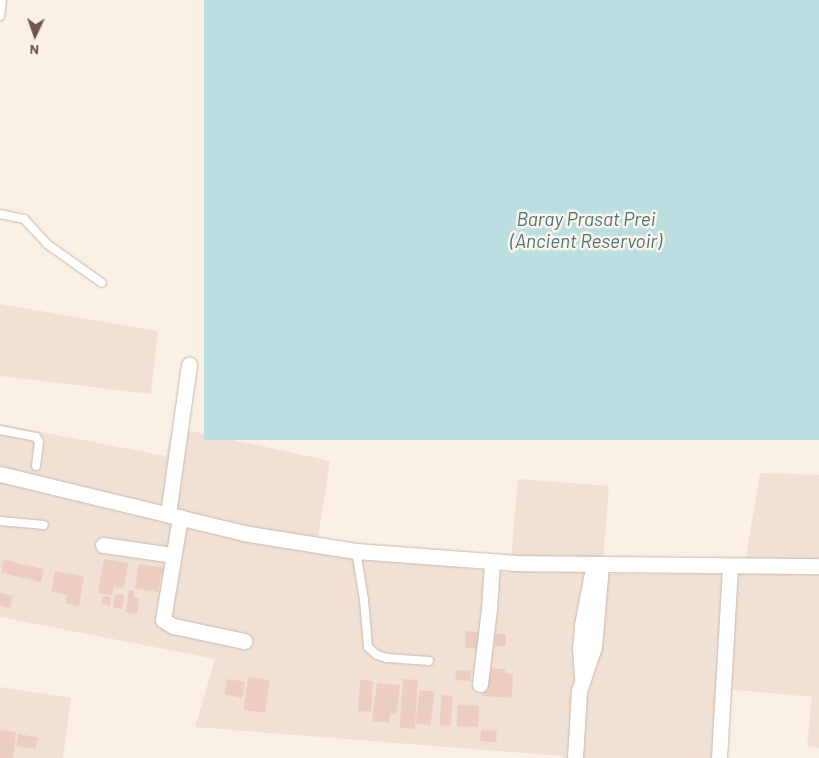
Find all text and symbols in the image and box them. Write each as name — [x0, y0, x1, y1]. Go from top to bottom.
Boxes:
north arrow — [10, 10, 60, 60]
text: N — [29, 42, 39, 59]
water label: Baray Prasat Prei (Ancient Reservoir) — [510, 208, 662, 252]

